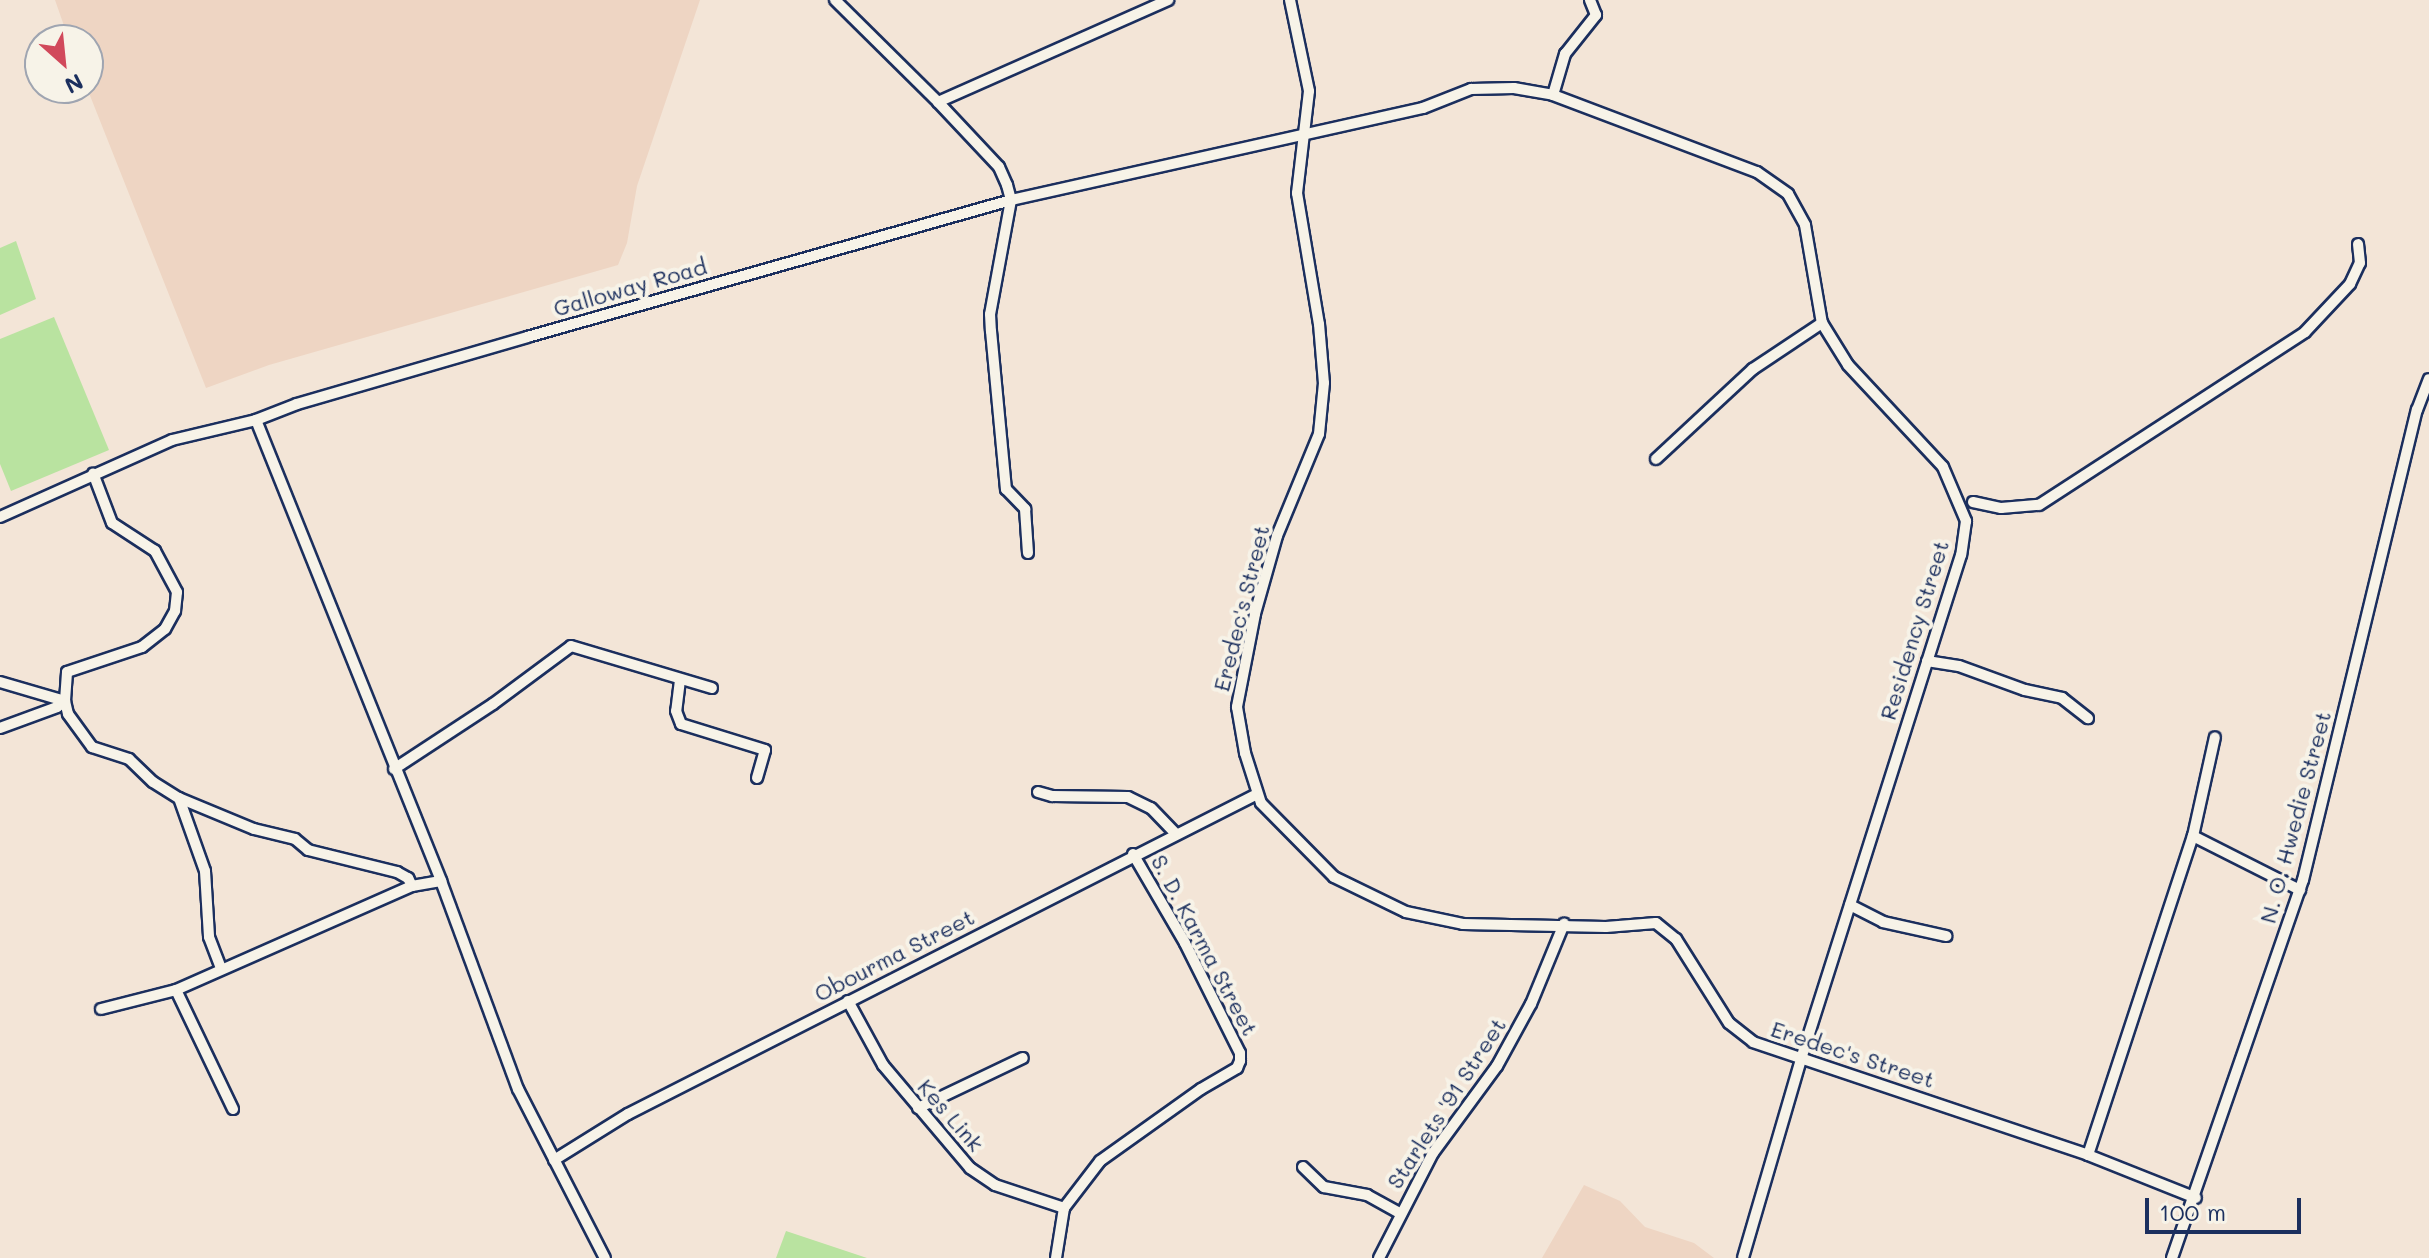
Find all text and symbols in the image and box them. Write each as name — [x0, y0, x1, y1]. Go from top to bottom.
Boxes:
north arrow — [24, 24, 104, 104]
text: N — [60, 67, 88, 101]
street label: Galloway Road — [550, 253, 710, 321]
street label: Eredec's Street — [1208, 522, 1274, 694]
street label: Residency Street — [1874, 537, 1954, 723]
street label: N. O. Hwedie Street — [2254, 708, 2336, 926]
street label: S. D. Karma Street — [1146, 850, 1264, 1040]
street label: Obourma Street — [810, 903, 978, 1007]
street label: Starlets '91 Street — [1381, 1013, 1511, 1193]
street label: Eredec's Street — [1768, 1015, 1938, 1093]
street label: Kes Link — [913, 1074, 989, 1156]
scale bar — [2149, 1182, 2305, 1232]
text: 100 m — [2159, 1196, 2226, 1227]

